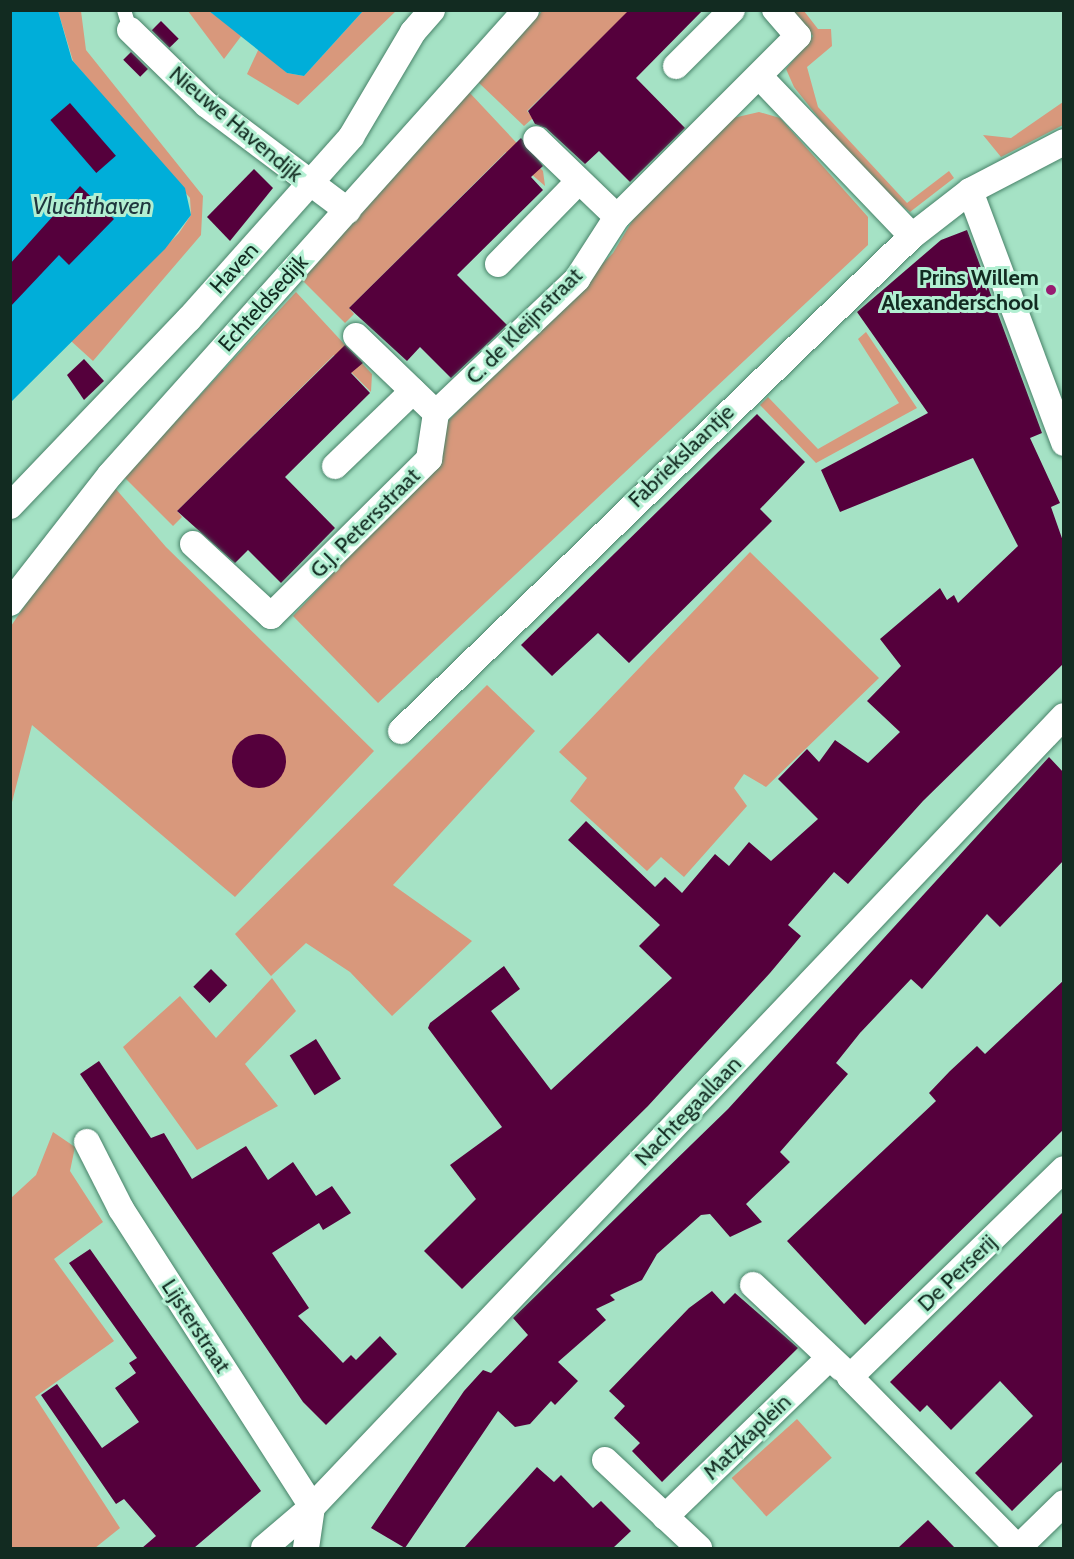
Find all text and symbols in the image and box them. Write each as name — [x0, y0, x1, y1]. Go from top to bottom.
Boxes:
street label: Nieuwe Havendijk — [164, 61, 308, 187]
water label: Vluchthaven — [32, 192, 152, 220]
street label: Haven — [204, 237, 264, 299]
street label: Echteldsedijk — [213, 249, 313, 357]
street label: C. de Kleijnstraat — [460, 262, 588, 390]
place label: Prins Willem Alexanderschool — [881, 264, 1039, 316]
marker: Prins Willem Alexanderschool — [1044, 283, 1058, 297]
street label: Fabriekslaantje — [623, 399, 739, 513]
street label: G.J. Petersstraat — [305, 463, 425, 583]
street label: Nachtegaallaan — [629, 1051, 747, 1171]
street label: De Perserij — [912, 1229, 1002, 1317]
street label: Lijsterstraat — [156, 1274, 236, 1378]
street label: Matzkaplein — [698, 1389, 796, 1485]

